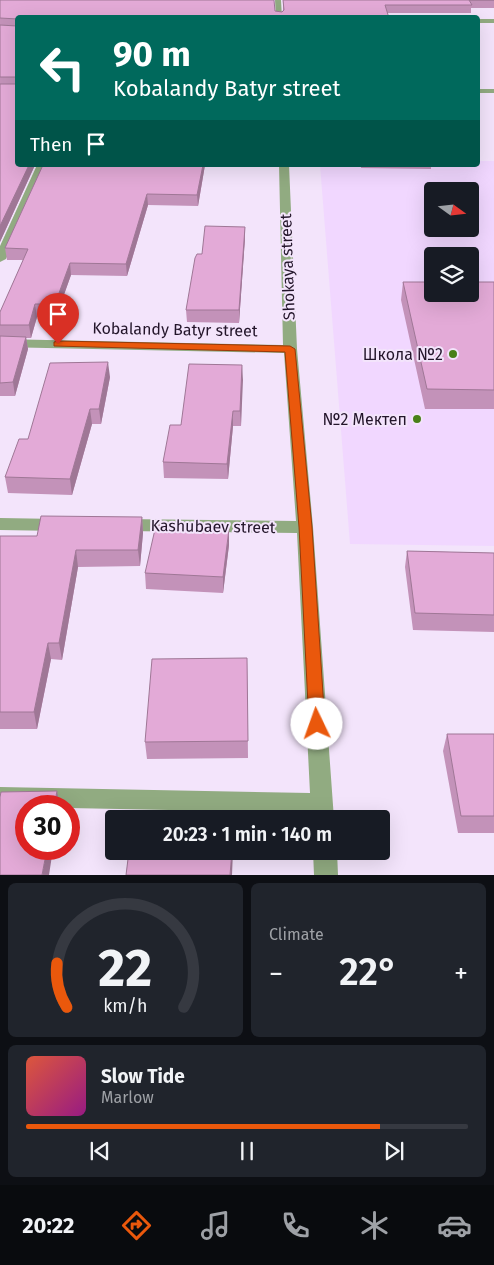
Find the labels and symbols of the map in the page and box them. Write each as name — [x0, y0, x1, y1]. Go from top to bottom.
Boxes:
north arrow — [424, 182, 479, 238]
street label: Shokaya street — [276, 213, 299, 321]
pin — [37, 293, 79, 344]
street label: Kobalandy Batyr street — [92, 319, 258, 340]
place label: Школа №2 — [363, 345, 443, 364]
marker: Школа №2 — [447, 348, 459, 360]
place label: №2 Мектеп — [322, 410, 407, 429]
marker: №2 Мектеп — [411, 413, 423, 425]
street label: Kashubaev street — [150, 516, 276, 537]
position arrow — [290, 697, 342, 749]
speed limit sign: 30 — [15, 795, 80, 860]

